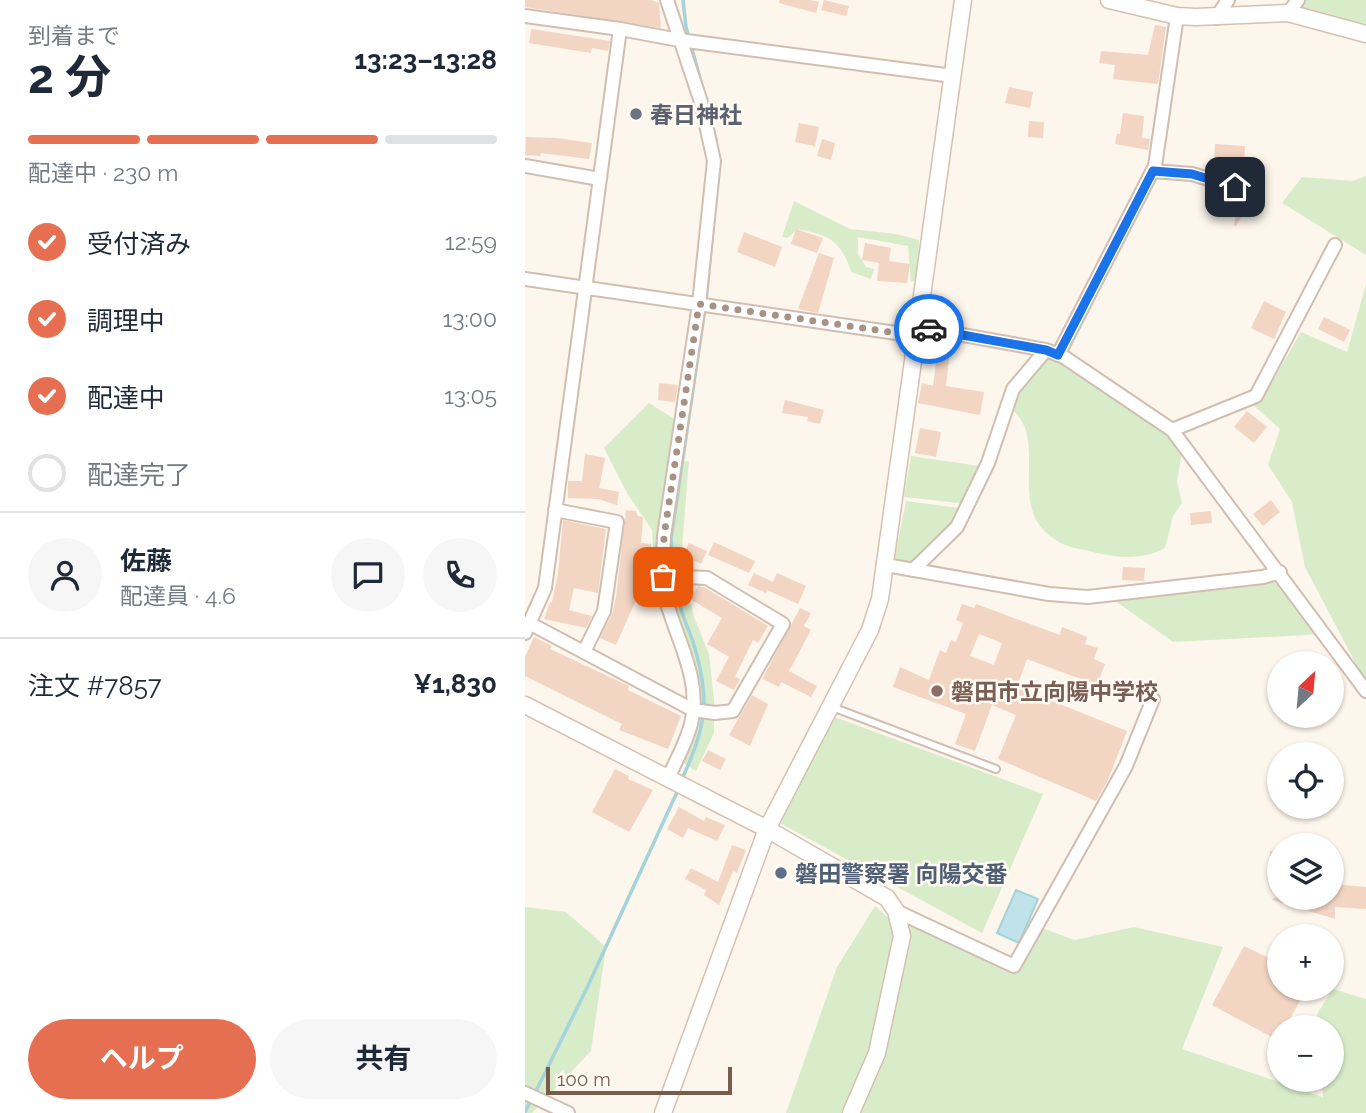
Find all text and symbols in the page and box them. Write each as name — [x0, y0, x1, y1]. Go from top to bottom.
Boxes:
text: 到着まで — [28, 22, 120, 49]
text: 13:23–13:28 — [354, 45, 497, 75]
text: 2 分 — [28, 50, 111, 104]
place label: 春日神社 — [650, 101, 742, 128]
marker: 春日神社 — [628, 106, 644, 122]
pin — [1205, 157, 1265, 217]
text: 配達中 · 230 m — [28, 159, 178, 186]
icon: home — [1216, 168, 1254, 206]
icon: check — [28, 223, 66, 261]
text: 12:59 — [445, 228, 497, 255]
text: 受付済み — [87, 229, 191, 259]
courier — [894, 294, 964, 364]
icon: check — [28, 300, 66, 338]
text: 13:00 — [442, 305, 497, 332]
text: 調理中 — [87, 306, 165, 336]
icon: car — [910, 310, 948, 348]
icon: check — [28, 377, 66, 415]
text: 13:05 — [444, 382, 497, 409]
text: 配達中 — [87, 383, 165, 413]
text: 配達完了 — [87, 460, 191, 490]
button: person — [28, 538, 102, 612]
button: chat — [331, 538, 405, 612]
button: phone — [423, 538, 497, 612]
text: 佐藤 — [120, 546, 172, 576]
pin — [633, 547, 693, 607]
icon: bag — [644, 558, 682, 596]
text: 配達員 · 4.6 — [120, 582, 236, 609]
north arrow — [1267, 651, 1344, 728]
map controls — [1267, 651, 1344, 1092]
text: ¥1,830 — [413, 669, 497, 699]
text: 注文 #7857 — [28, 671, 162, 701]
place label: 磐田市立向陽中学校 — [951, 678, 1158, 705]
marker: 磐田市立向陽中学校 — [929, 683, 945, 699]
button: locate — [1267, 742, 1344, 819]
button: layers — [1267, 833, 1344, 910]
place label: 磐田警察署 向陽交番 — [795, 860, 1008, 887]
marker: 磐田警察署 向陽交番 — [773, 865, 789, 881]
button: + — [1267, 924, 1344, 1001]
button: − — [1267, 1015, 1344, 1092]
button: ヘルプ — [28, 1019, 256, 1099]
button: 共有 — [270, 1019, 497, 1099]
scale bar — [546, 1064, 731, 1096]
text: 100 m — [557, 1068, 611, 1090]

